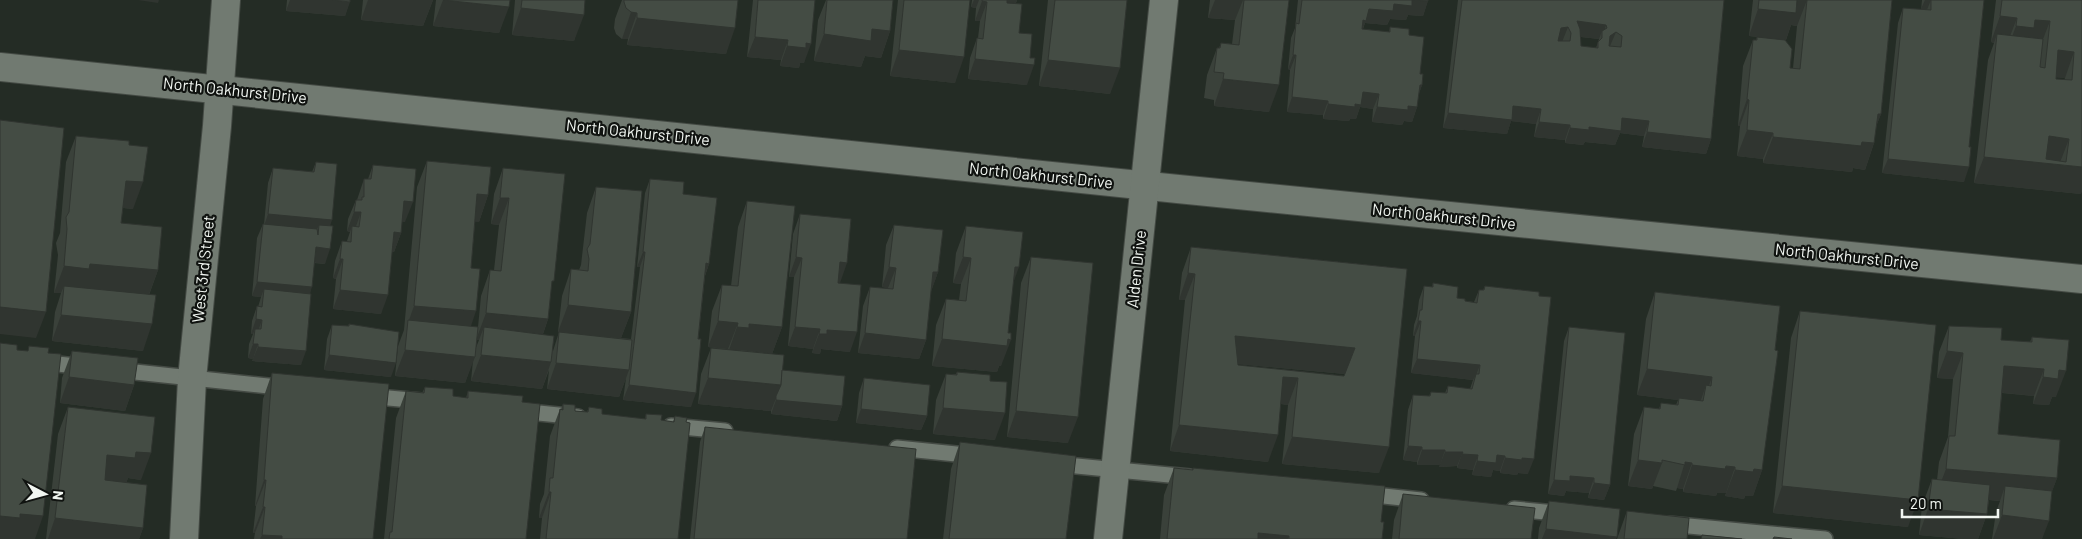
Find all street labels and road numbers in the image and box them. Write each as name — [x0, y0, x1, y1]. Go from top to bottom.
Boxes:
street label: North Oakhurst Drive — [162, 72, 308, 107]
street label: North Oakhurst Drive — [565, 114, 711, 149]
street label: North Oakhurst Drive — [968, 157, 1114, 192]
street label: North Oakhurst Drive — [1371, 198, 1517, 233]
street label: West 3rd Street — [187, 214, 218, 324]
street label: Alden Drive — [1122, 229, 1149, 309]
street label: North Oakhurst Drive — [1774, 238, 1920, 273]

